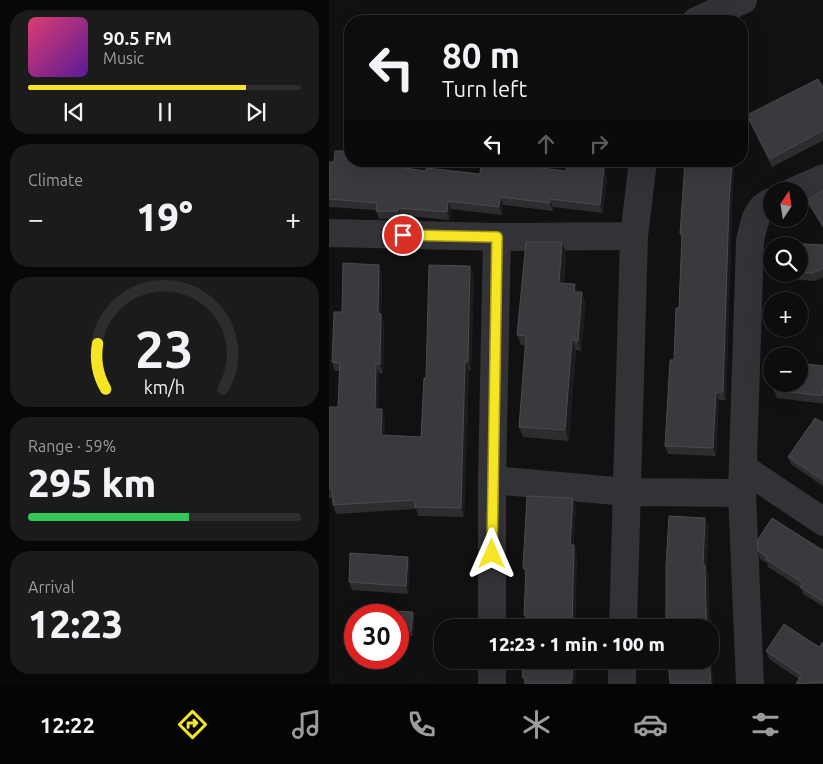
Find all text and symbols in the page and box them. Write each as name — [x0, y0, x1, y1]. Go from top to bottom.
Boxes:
text: 90.5 FM — [103, 27, 172, 49]
icon: left — [359, 35, 424, 100]
text: 80 m — [442, 35, 520, 75]
text: Music — [103, 49, 144, 67]
text: Turn left — [442, 76, 527, 101]
icon: previous — [60, 98, 88, 126]
icon: pause — [151, 98, 179, 126]
icon: next — [242, 98, 270, 126]
icon: left — [479, 130, 507, 158]
icon: ahead — [532, 130, 560, 158]
icon: right — [585, 130, 613, 158]
text: Climate — [28, 171, 83, 189]
north arrow — [763, 182, 808, 228]
map controls — [763, 182, 808, 392]
text: 19° — [136, 196, 193, 238]
text: − — [28, 203, 44, 234]
text: + — [285, 203, 301, 234]
pin — [382, 214, 424, 256]
icon: arrive — [389, 221, 417, 249]
button: search — [763, 237, 808, 282]
button: + — [763, 292, 808, 337]
text: 23 — [135, 320, 194, 378]
button: − — [763, 347, 808, 392]
text: km/h — [144, 377, 185, 397]
text: Range · 59% — [28, 437, 116, 455]
text: 295 km — [28, 462, 156, 504]
position arrow — [465, 527, 517, 579]
text: Arrival — [28, 578, 75, 596]
text: 12:23 — [28, 603, 123, 645]
speed limit sign: 30 — [344, 604, 409, 669]
text: 12:23 · 1 min · 100 m — [488, 633, 665, 655]
icon: directions — [175, 707, 210, 742]
icon: music — [289, 707, 324, 742]
icon: phone — [404, 707, 439, 742]
icon: climate — [519, 707, 554, 742]
icon: car — [633, 707, 668, 742]
icon: filters — [748, 707, 783, 742]
text: 12:22 — [40, 712, 95, 737]

